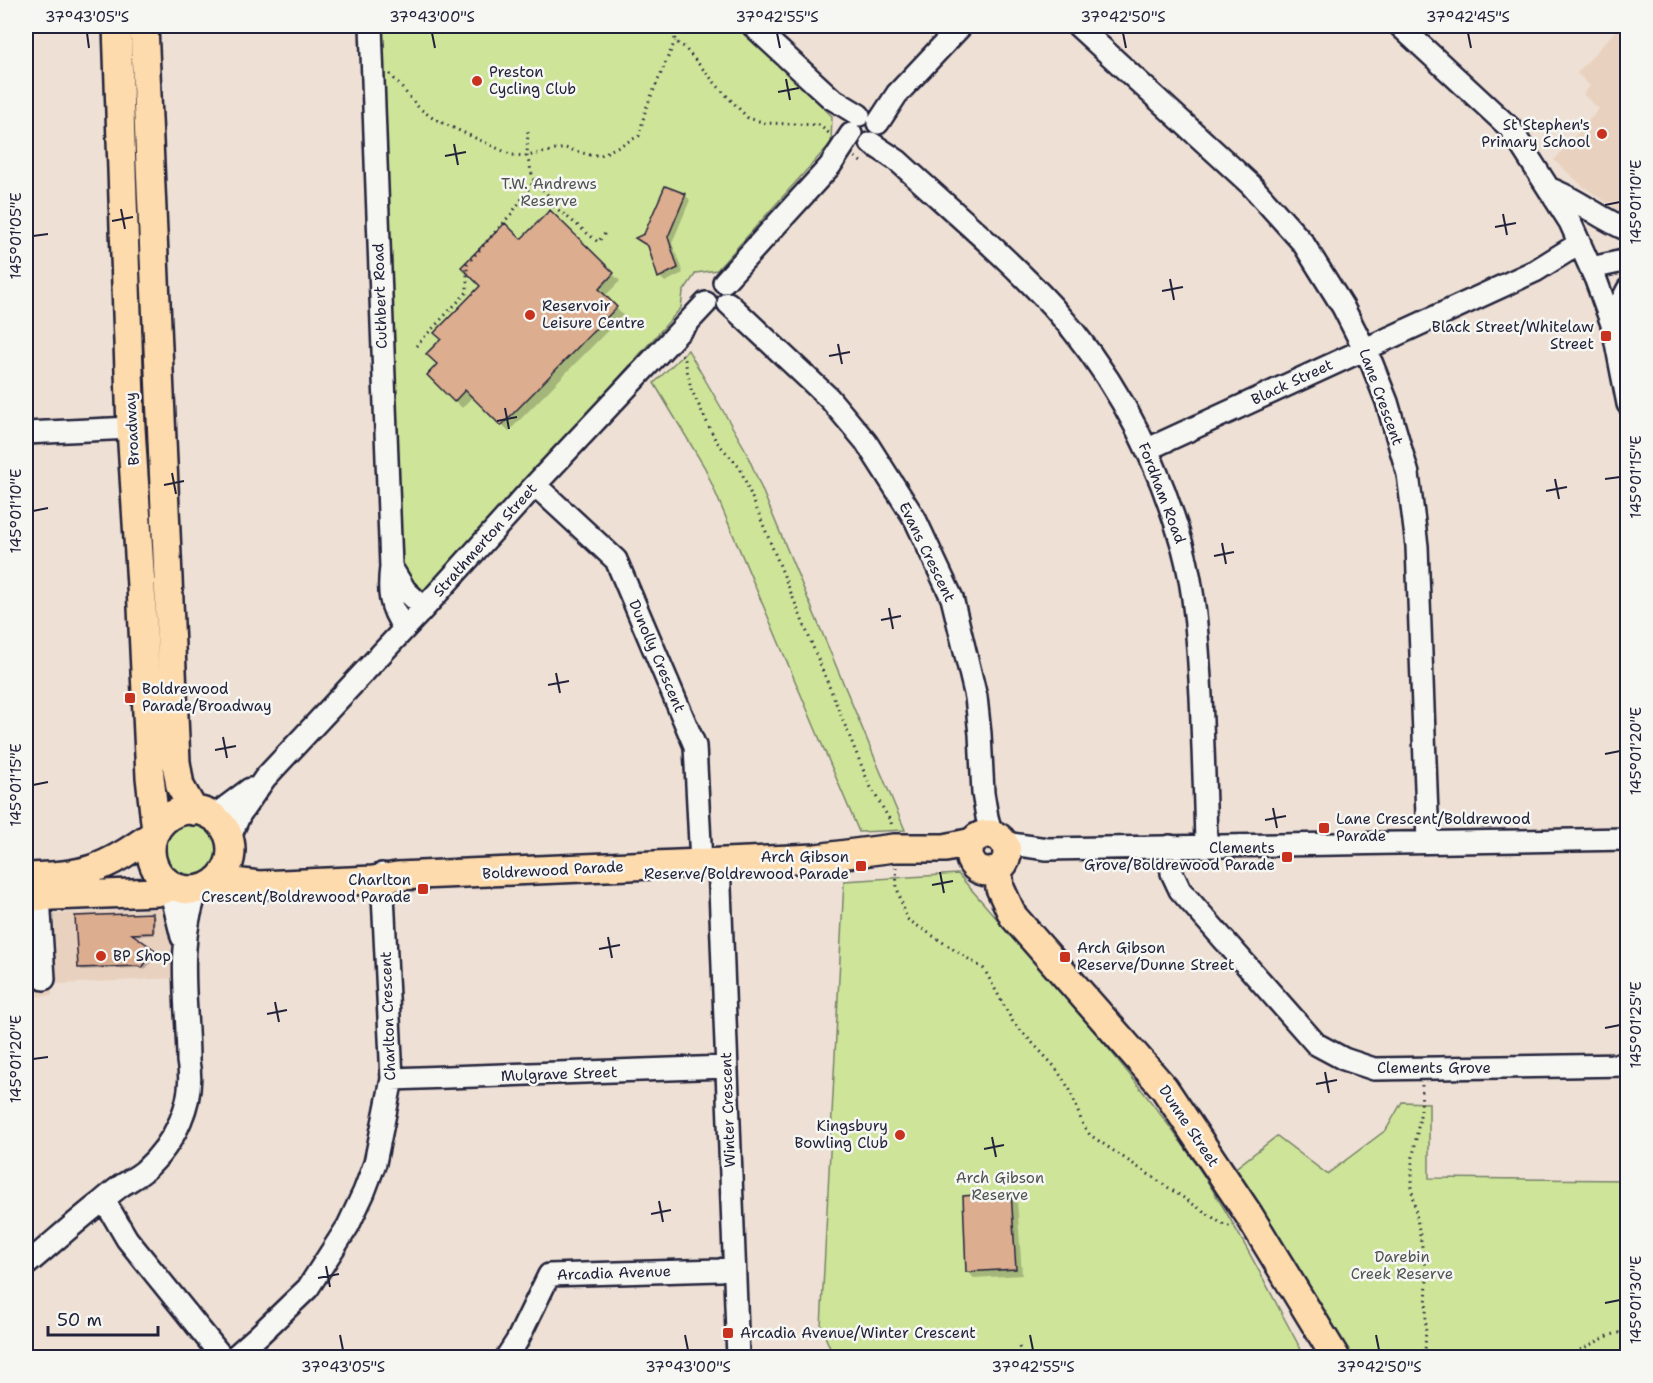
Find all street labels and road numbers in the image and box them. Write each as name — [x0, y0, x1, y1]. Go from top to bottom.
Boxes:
street label: Cuthbert Road — [368, 242, 392, 349]
street label: Lane Crescent — [1354, 346, 1408, 448]
street label: Black Street — [1248, 354, 1336, 410]
street label: Broadway — [120, 392, 144, 466]
street label: Fordham Road — [1134, 440, 1191, 547]
street label: Strathmerton Street — [429, 479, 541, 601]
street label: Evans Crescent — [894, 499, 960, 605]
street label: Dunolly Crescent — [624, 597, 690, 715]
street label: Boldrewood Parade — [482, 856, 624, 884]
street label: Charlton Crescent — [376, 951, 400, 1081]
street label: Winter Crescent — [716, 1052, 740, 1168]
street label: Clements Grove — [1377, 1058, 1491, 1078]
street label: Mulgrave Street — [500, 1062, 618, 1086]
street label: Dunne Street — [1154, 1081, 1224, 1171]
street label: Arcadia Avenue — [557, 1261, 671, 1285]

